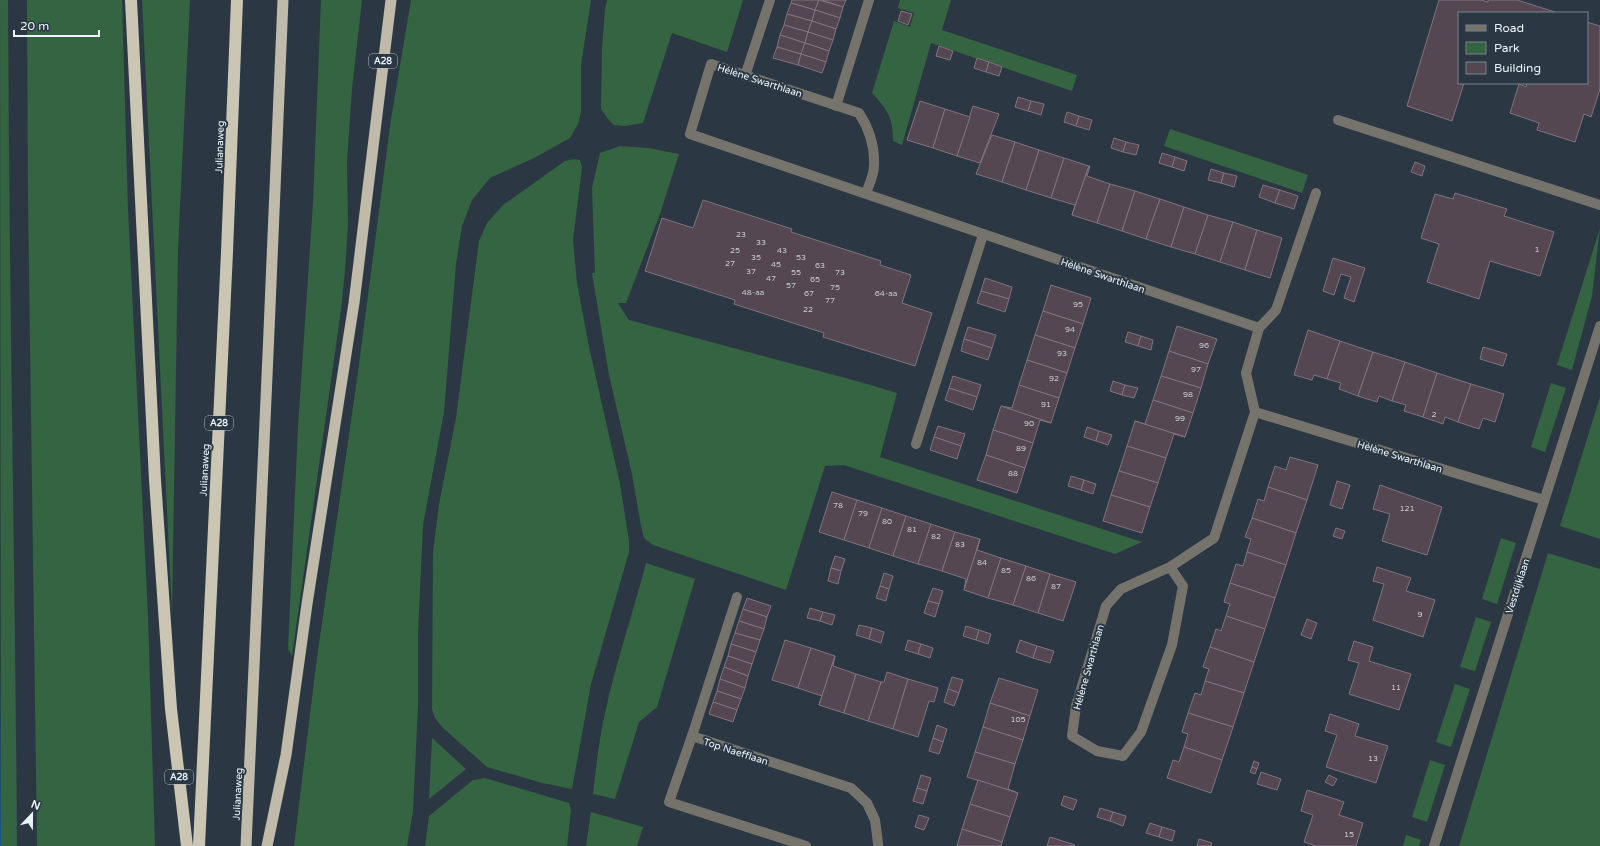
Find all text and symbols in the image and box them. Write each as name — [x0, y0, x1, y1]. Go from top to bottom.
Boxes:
scale bar — [14, 12, 99, 38]
legend — [1458, 12, 1588, 84]
text: 20 m — [20, 19, 49, 33]
text: Road — [1494, 21, 1524, 35]
text: Park — [1494, 41, 1520, 55]
road number: A28 — [369, 54, 397, 68]
text: Building — [1494, 61, 1541, 75]
street label: Hélène Swarthlaan — [716, 62, 804, 100]
street label: Julianaweg — [213, 120, 227, 174]
house number: 23 — [736, 230, 746, 239]
house number: 33 — [756, 238, 766, 247]
house number: 1 — [1534, 245, 1540, 254]
house number: 25 — [730, 246, 740, 255]
house number: 43 — [777, 246, 787, 255]
house number: 35 — [751, 253, 761, 262]
house number: 53 — [796, 253, 806, 262]
street label: Hélène Swarthlaan — [1059, 256, 1146, 296]
house number: 27 — [725, 259, 735, 268]
house number: 45 — [771, 260, 781, 269]
house number: 63 — [815, 261, 825, 270]
house number: 37 — [746, 267, 756, 276]
house number: 55 — [791, 268, 801, 277]
house number: 73 — [835, 268, 845, 277]
house number: 47 — [766, 274, 776, 283]
house number: 65 — [810, 275, 820, 284]
house number: 57 — [786, 281, 796, 290]
house number: 75 — [830, 283, 840, 292]
house number: 48-aa — [742, 288, 764, 297]
house number: 67 — [804, 289, 814, 298]
house number: 64-aa — [875, 289, 897, 298]
house number: 77 — [825, 296, 835, 305]
house number: 95 — [1073, 300, 1083, 309]
house number: 22 — [803, 305, 813, 314]
house number: 94 — [1065, 325, 1075, 334]
house number: 96 — [1199, 341, 1209, 350]
house number: 93 — [1057, 349, 1067, 358]
house number: 97 — [1191, 365, 1201, 374]
house number: 92 — [1049, 374, 1059, 383]
house number: 98 — [1183, 390, 1193, 399]
house number: 91 — [1041, 400, 1051, 409]
house number: 2 — [1431, 410, 1437, 419]
house number: 99 — [1175, 414, 1185, 423]
road number: A28 — [205, 416, 233, 430]
house number: 90 — [1024, 419, 1034, 428]
street label: Hélène Swarthlaan — [1356, 438, 1444, 476]
street label: Julianaweg — [198, 443, 212, 497]
house number: 89 — [1016, 444, 1026, 453]
house number: 88 — [1008, 469, 1018, 478]
house number: 78 — [833, 501, 843, 510]
house number: 121 — [1399, 504, 1415, 513]
house number: 79 — [858, 509, 868, 518]
house number: 80 — [882, 517, 892, 526]
house number: 81 — [907, 525, 917, 534]
house number: 82 — [931, 532, 941, 541]
house number: 83 — [955, 540, 965, 549]
street label: Vestdijklaan — [1503, 557, 1532, 615]
house number: 84 — [977, 558, 987, 567]
house number: 85 — [1001, 566, 1011, 575]
house number: 86 — [1026, 574, 1036, 583]
house number: 87 — [1051, 582, 1061, 591]
house number: 9 — [1417, 610, 1423, 619]
street label: Hélène Swarthlaan — [1071, 623, 1107, 711]
house number: 11 — [1391, 683, 1401, 692]
house number: 105 — [1010, 715, 1026, 724]
street label: Top Naefflaan — [702, 736, 770, 768]
house number: 13 — [1368, 754, 1378, 763]
street label: Julianaweg — [231, 767, 245, 821]
road number: A28 — [165, 770, 193, 784]
north arrow — [12, 794, 52, 834]
text: N — [29, 798, 42, 813]
house number: 15 — [1344, 830, 1354, 839]

